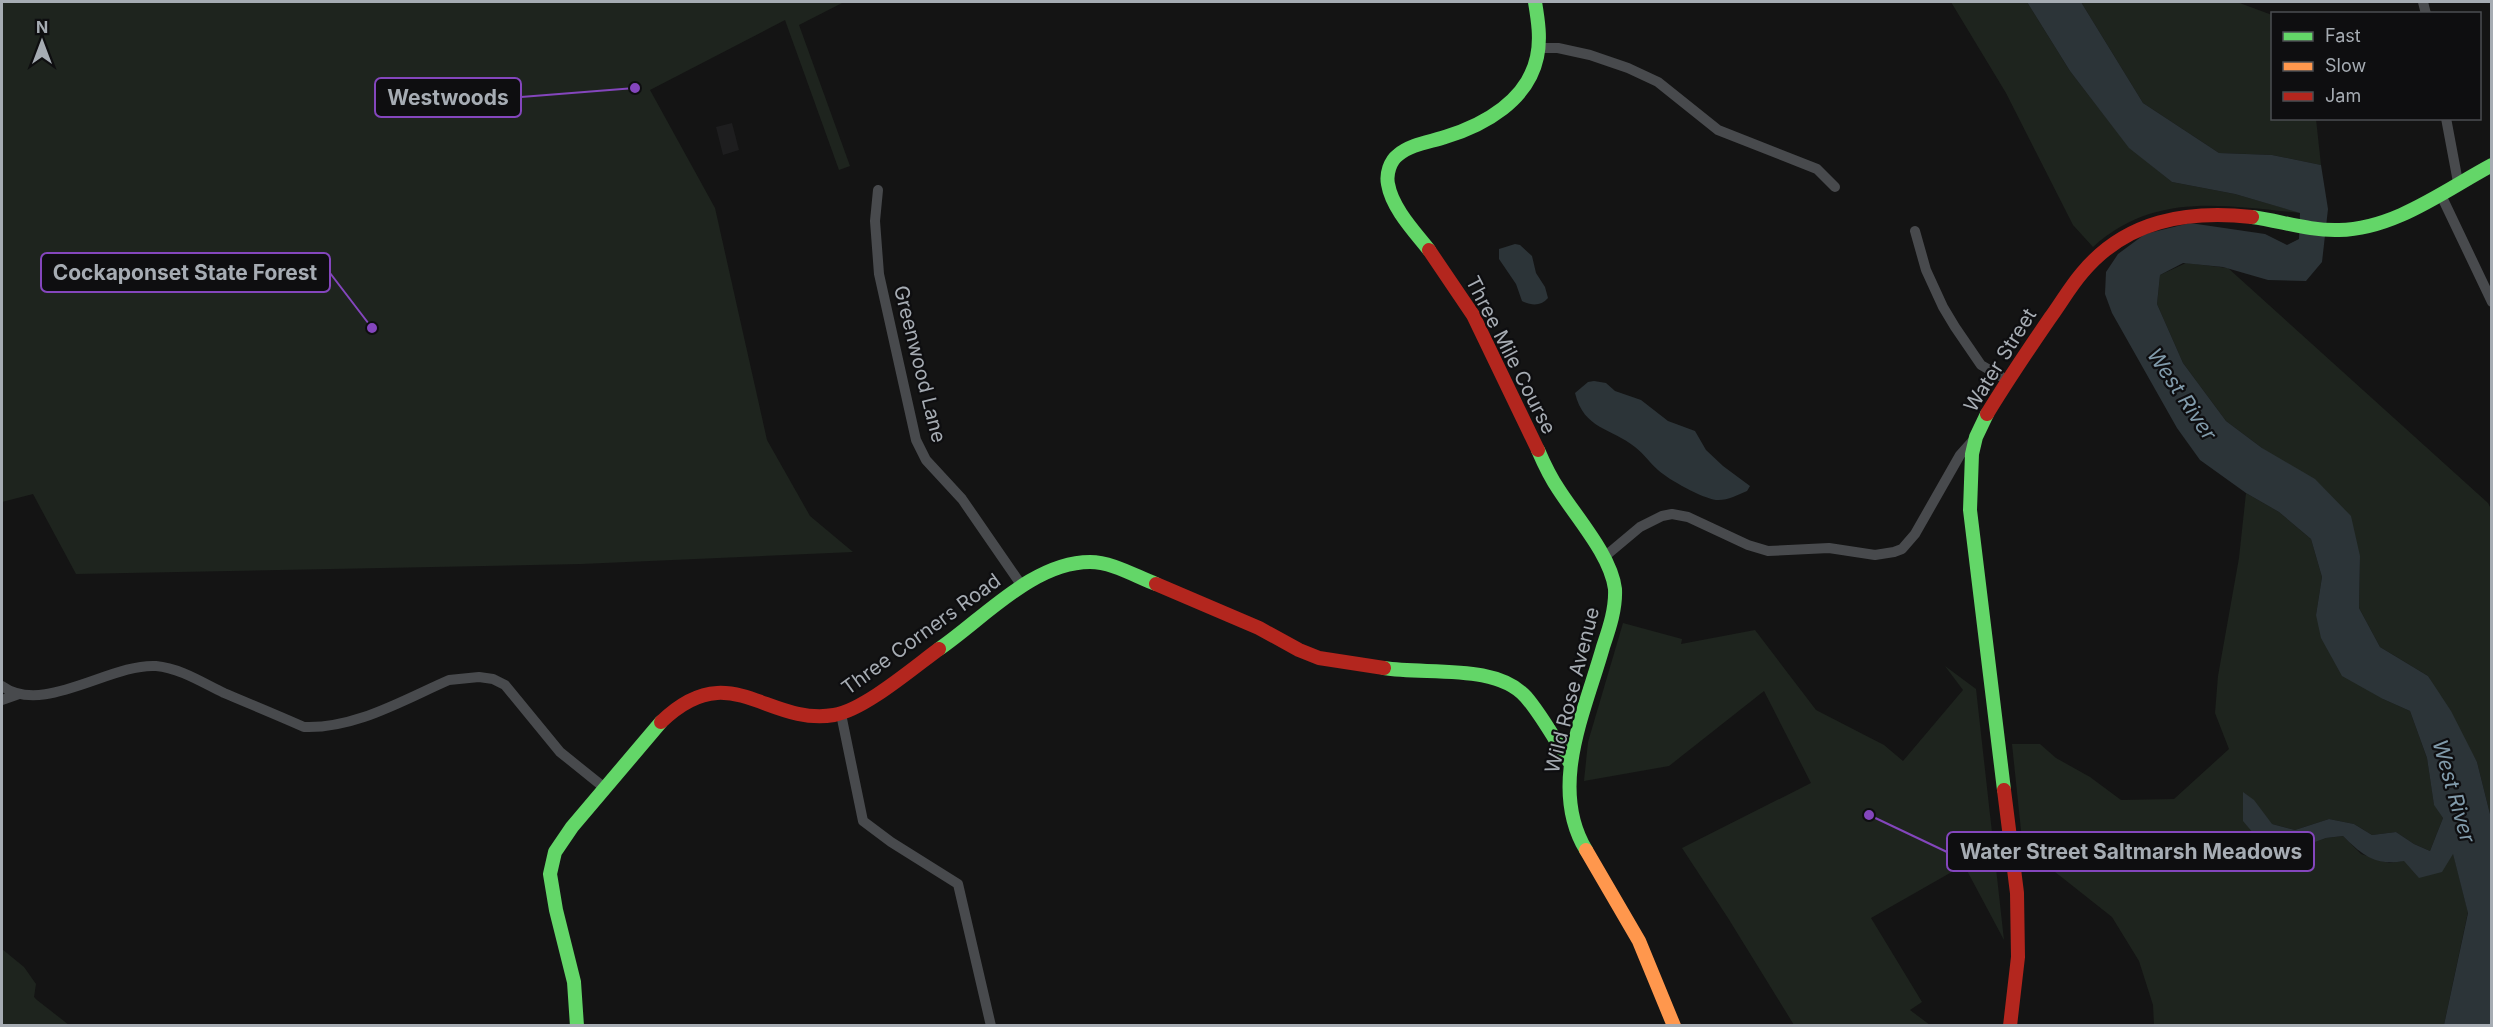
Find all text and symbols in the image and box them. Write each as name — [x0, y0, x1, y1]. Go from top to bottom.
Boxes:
north arrow — [12, 12, 72, 72]
legend — [2271, 12, 2481, 120]
text: N — [36, 17, 48, 37]
text: Fast — [2325, 25, 2361, 46]
text: Slow — [2325, 55, 2366, 76]
callout: Westwoods — [375, 78, 521, 117]
text: Westwoods — [387, 85, 509, 110]
text: Jam — [2325, 85, 2361, 106]
callout: Cockaponset State Forest — [41, 253, 330, 292]
text: Cockaponset State Forest — [53, 260, 318, 285]
street label: Three Mile Course — [1461, 272, 1561, 438]
street label: Greenwood Lane — [889, 283, 951, 445]
street label: Water Street — [1959, 303, 2042, 416]
water label: West River — [2142, 343, 2222, 446]
street label: Three Corners Road — [837, 568, 1005, 700]
street label: Wild Rose Avenue — [1540, 605, 1604, 775]
water label: West River — [2427, 737, 2481, 846]
callout: Water Street Saltmarsh Meadows — [1947, 832, 2314, 871]
text: Water Street Saltmarsh Meadows — [1960, 839, 2302, 864]

